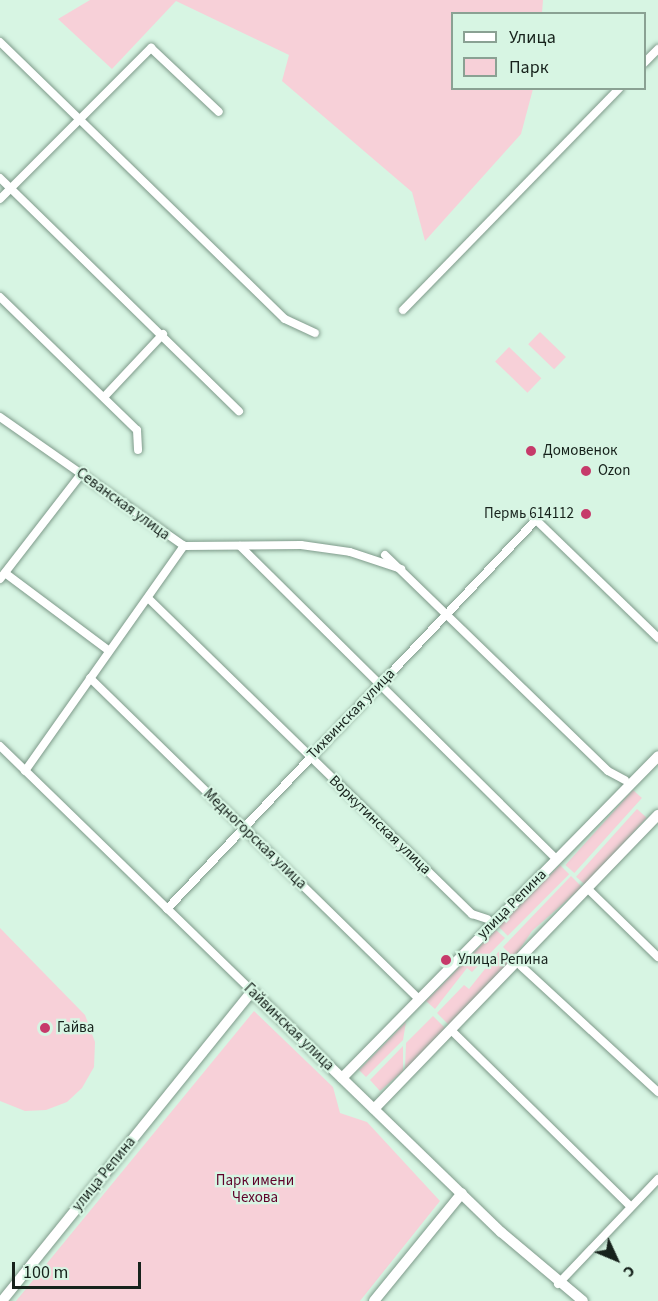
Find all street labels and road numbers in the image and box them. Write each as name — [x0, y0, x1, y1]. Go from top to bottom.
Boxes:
street label: Севанская улица — [73, 464, 173, 544]
street label: Тихвинская улица — [303, 665, 399, 763]
street label: Воркутинская улица — [325, 772, 435, 878]
street label: Медногорская улица — [200, 785, 310, 893]
street label: улица Репина — [474, 866, 550, 942]
street label: Гайвинская улица — [240, 979, 338, 1075]
street label: улица Репина — [68, 1133, 140, 1215]

